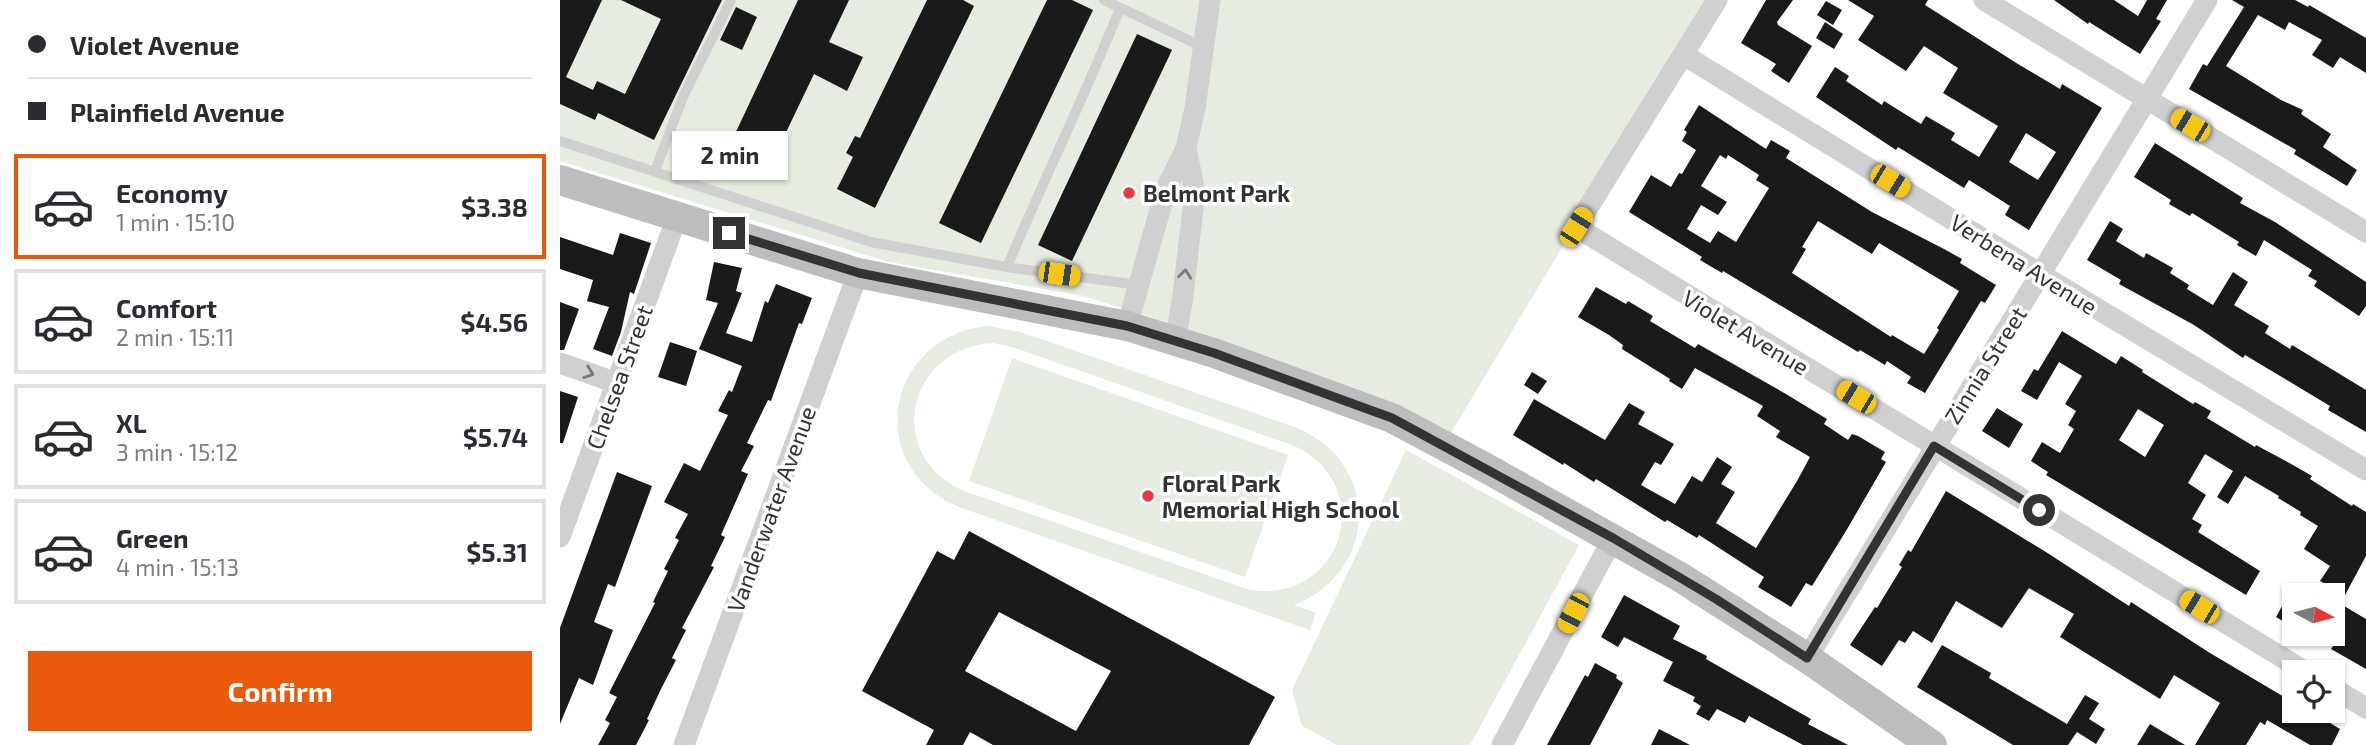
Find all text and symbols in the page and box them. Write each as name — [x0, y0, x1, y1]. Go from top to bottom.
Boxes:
text: Violet Avenue — [70, 29, 239, 60]
text: Plainfield Avenue — [70, 96, 285, 127]
car — [2167, 105, 2214, 145]
callout: 2 min — [671, 132, 787, 180]
text: 2 min — [701, 141, 759, 169]
car — [1867, 161, 1914, 201]
icon: car — [32, 175, 95, 238]
text: Economy — [116, 177, 228, 208]
place label: Belmont Park — [1143, 179, 1290, 207]
marker: Belmont Park — [1121, 185, 1137, 201]
text: $3.38 — [461, 191, 528, 222]
car — [1556, 204, 1597, 250]
text: 1 min · 15:10 — [116, 208, 235, 236]
street label: Verbena Avenue — [1945, 208, 2103, 320]
route end — [713, 217, 745, 249]
car — [1037, 261, 1082, 287]
one-way arrow — [1178, 268, 1193, 279]
street label: Violet Avenue — [1678, 283, 1814, 381]
icon: car — [32, 290, 95, 353]
text: Comfort — [116, 292, 217, 323]
street label: Chelsea Street — [580, 301, 658, 453]
street label: Zinnia Street — [1938, 301, 2032, 429]
text: $4.56 — [460, 306, 528, 337]
text: 2 min · 15:11 — [116, 323, 234, 351]
one-way arrow — [582, 365, 594, 379]
car — [1833, 377, 1880, 417]
street label: Vanderwater Avenue — [721, 402, 821, 616]
icon: car — [32, 405, 95, 468]
text: XL — [116, 407, 147, 438]
text: $5.74 — [463, 421, 528, 452]
text: 3 min · 15:12 — [116, 438, 238, 466]
place label: Floral Park Memorial High School — [1162, 469, 1400, 523]
marker: Floral Park Memorial High School — [1140, 488, 1156, 504]
route start — [2023, 494, 2055, 526]
icon: car — [32, 520, 95, 583]
text: Green — [116, 522, 189, 553]
text: $5.31 — [466, 536, 528, 567]
text: 4 min · 15:13 — [116, 553, 239, 581]
north arrow — [2282, 583, 2345, 646]
map controls — [2282, 583, 2345, 723]
car — [2176, 587, 2223, 627]
car — [1554, 590, 1593, 636]
button: Confirm — [28, 651, 532, 731]
button: locate — [2282, 660, 2345, 723]

